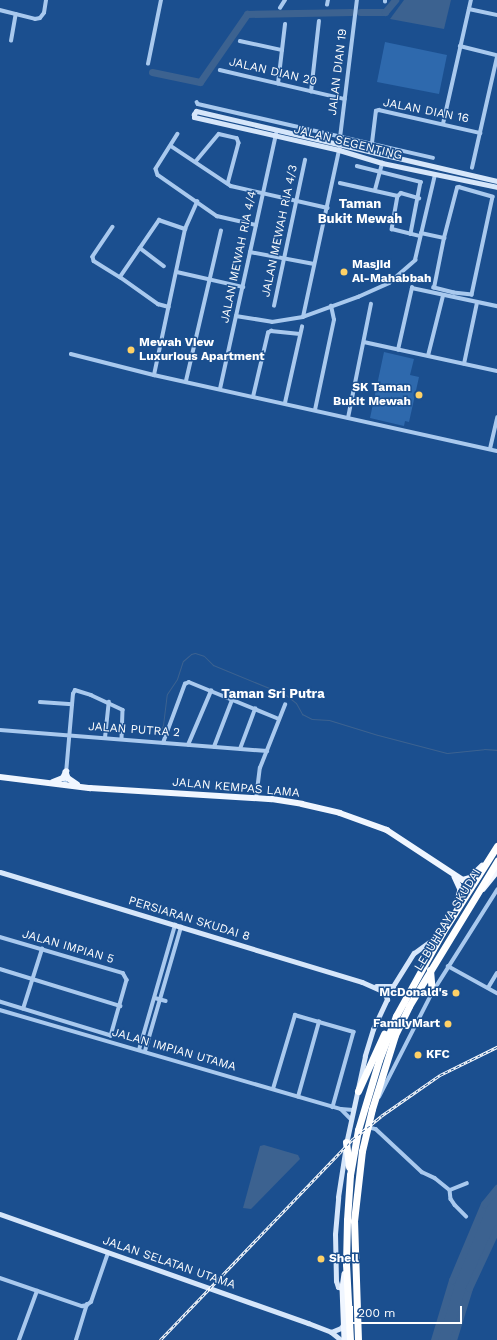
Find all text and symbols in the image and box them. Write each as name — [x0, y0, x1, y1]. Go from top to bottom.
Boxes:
street label: JALAN DIAN 19 — [326, 28, 350, 116]
street label: JALAN DIAN 20 — [228, 55, 318, 89]
street label: JALAN DIAN 16 — [382, 96, 470, 126]
street label: JALAN SEGENTING — [292, 123, 404, 163]
street label: JALAN MEWAH RIA 4/3 — [259, 163, 301, 299]
street label: JALAN MEWAH RIA 4/4 — [218, 189, 260, 325]
district label: Taman Bukit Mewah — [318, 197, 402, 228]
place label: Masjid Al-Mahabbah — [352, 258, 431, 286]
marker: Masjid Al-Mahabbah — [339, 267, 349, 277]
place label: Mewah View Luxurious Apartment — [139, 336, 265, 364]
marker: Mewah View Luxurious Apartment — [126, 345, 136, 355]
place label: SK Taman Bukit Mewah — [333, 381, 411, 409]
marker: SK Taman Bukit Mewah — [414, 390, 424, 400]
district label: Taman Sri Putra — [221, 686, 325, 702]
street label: JALAN PUTRA 2 — [87, 720, 181, 740]
street label: JALAN KEMPAS LAMA — [172, 775, 300, 801]
street label: LEBUHRAYA SKUDAI — [412, 866, 484, 974]
street label: PERSIARAN SKUDAI 8 — [126, 894, 252, 944]
street label: JALAN IMPIAN 5 — [20, 927, 116, 967]
place label: McDonald's — [379, 986, 448, 1000]
marker: McDonald's — [451, 988, 461, 998]
place label: FamilyMart — [373, 1017, 440, 1031]
marker: FamilyMart — [443, 1019, 453, 1029]
street label: JALAN IMPIAN UTAMA — [110, 1025, 238, 1075]
place label: KFC — [426, 1048, 450, 1062]
marker: KFC — [413, 1050, 423, 1060]
street label: JALAN SELATAN UTAMA — [101, 1233, 237, 1293]
place label: Shell — [329, 1252, 359, 1266]
marker: Shell — [316, 1254, 326, 1264]
scale bar — [353, 1298, 464, 1324]
text: 200 m — [358, 1306, 395, 1320]

